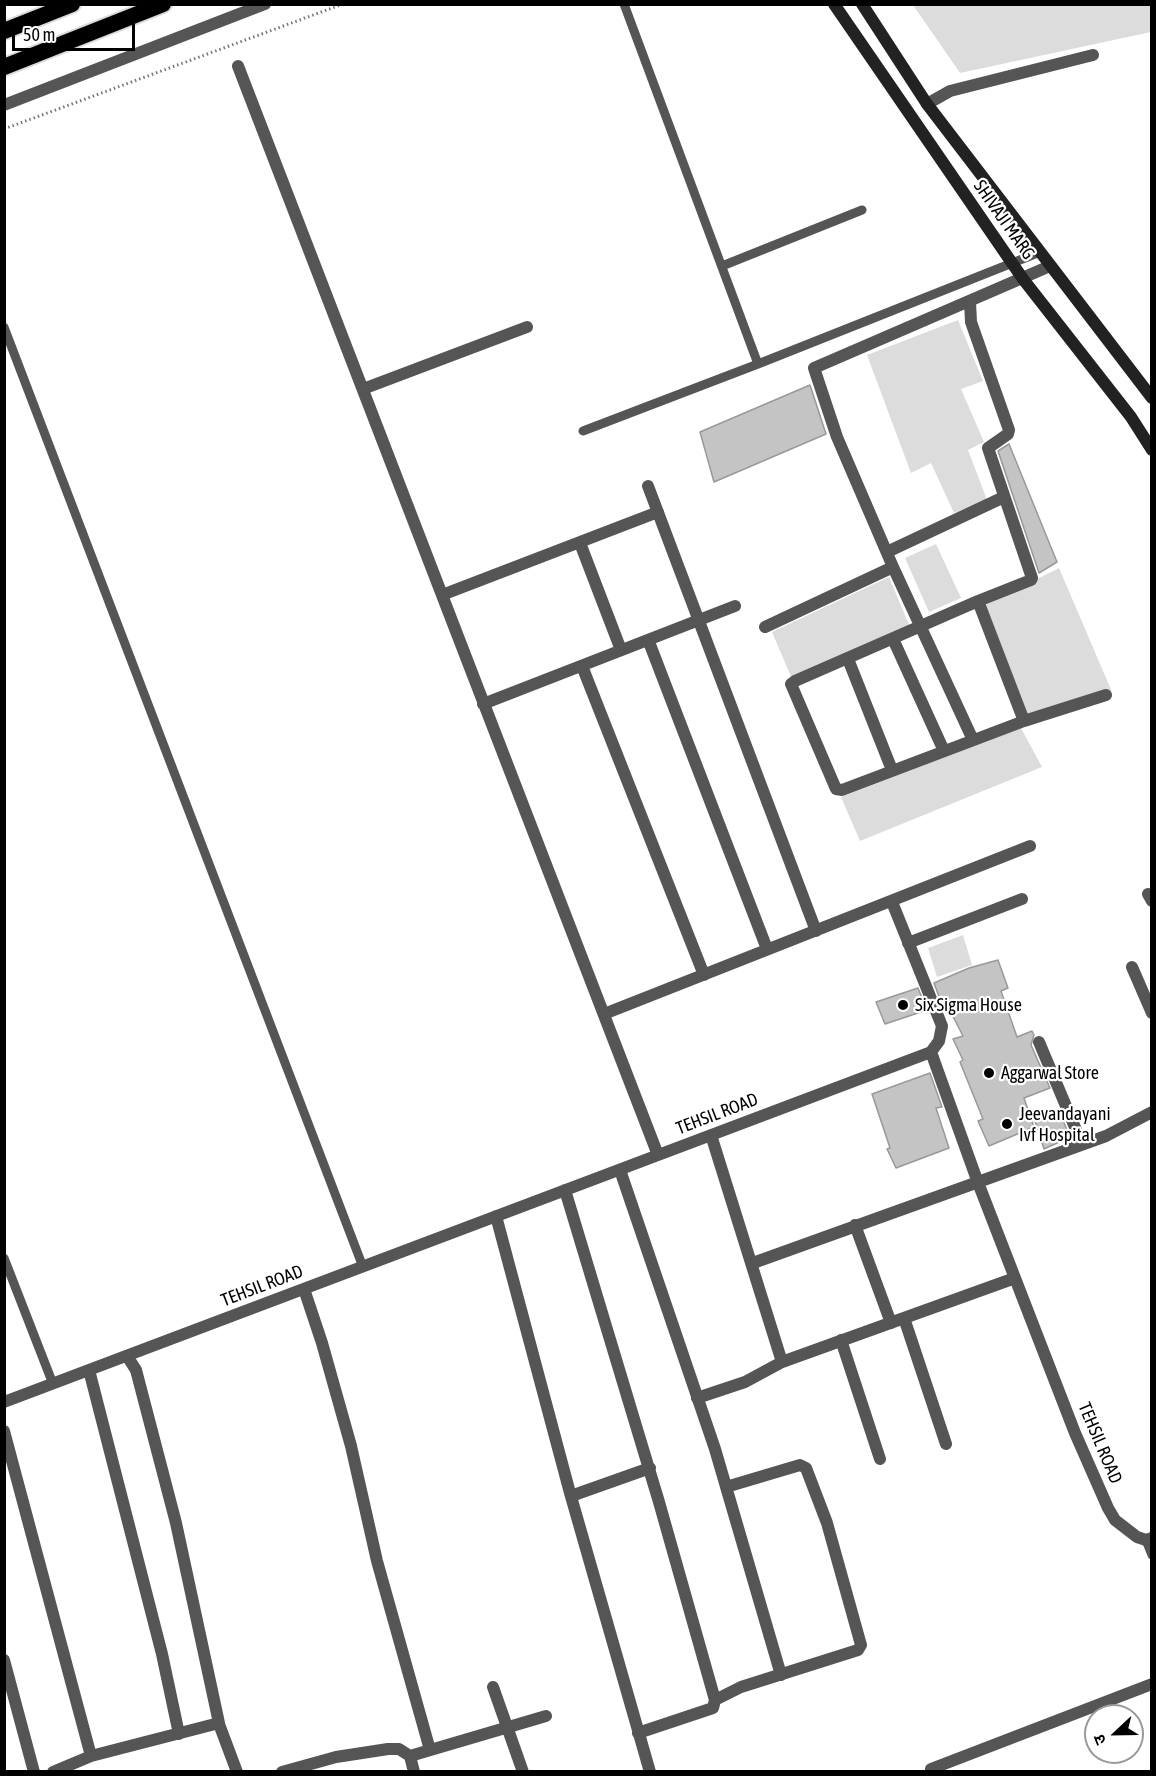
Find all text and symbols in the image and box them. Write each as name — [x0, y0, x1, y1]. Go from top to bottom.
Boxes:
scale bar — [15, 12, 138, 50]
text: 50 m — [23, 24, 55, 45]
street label: SHIVAJI MARG — [969, 176, 1039, 264]
place label: Six Sigma House — [915, 994, 1022, 1016]
marker: Six Sigma House — [896, 998, 910, 1012]
place label: Aggarwal Store — [1001, 1062, 1099, 1084]
marker: Aggarwal Store — [982, 1066, 996, 1080]
street label: TEHSIL ROAD — [673, 1089, 761, 1139]
place label: Jeevandayani Ivf Hospital — [1019, 1103, 1111, 1146]
marker: Jeevandayani Ivf Hospital — [1000, 1117, 1014, 1131]
street label: TEHSIL ROAD — [218, 1261, 306, 1311]
street label: TEHSIL ROAD — [1073, 1399, 1127, 1487]
north arrow — [1084, 1704, 1144, 1764]
text: उ — [1089, 1732, 1109, 1748]

